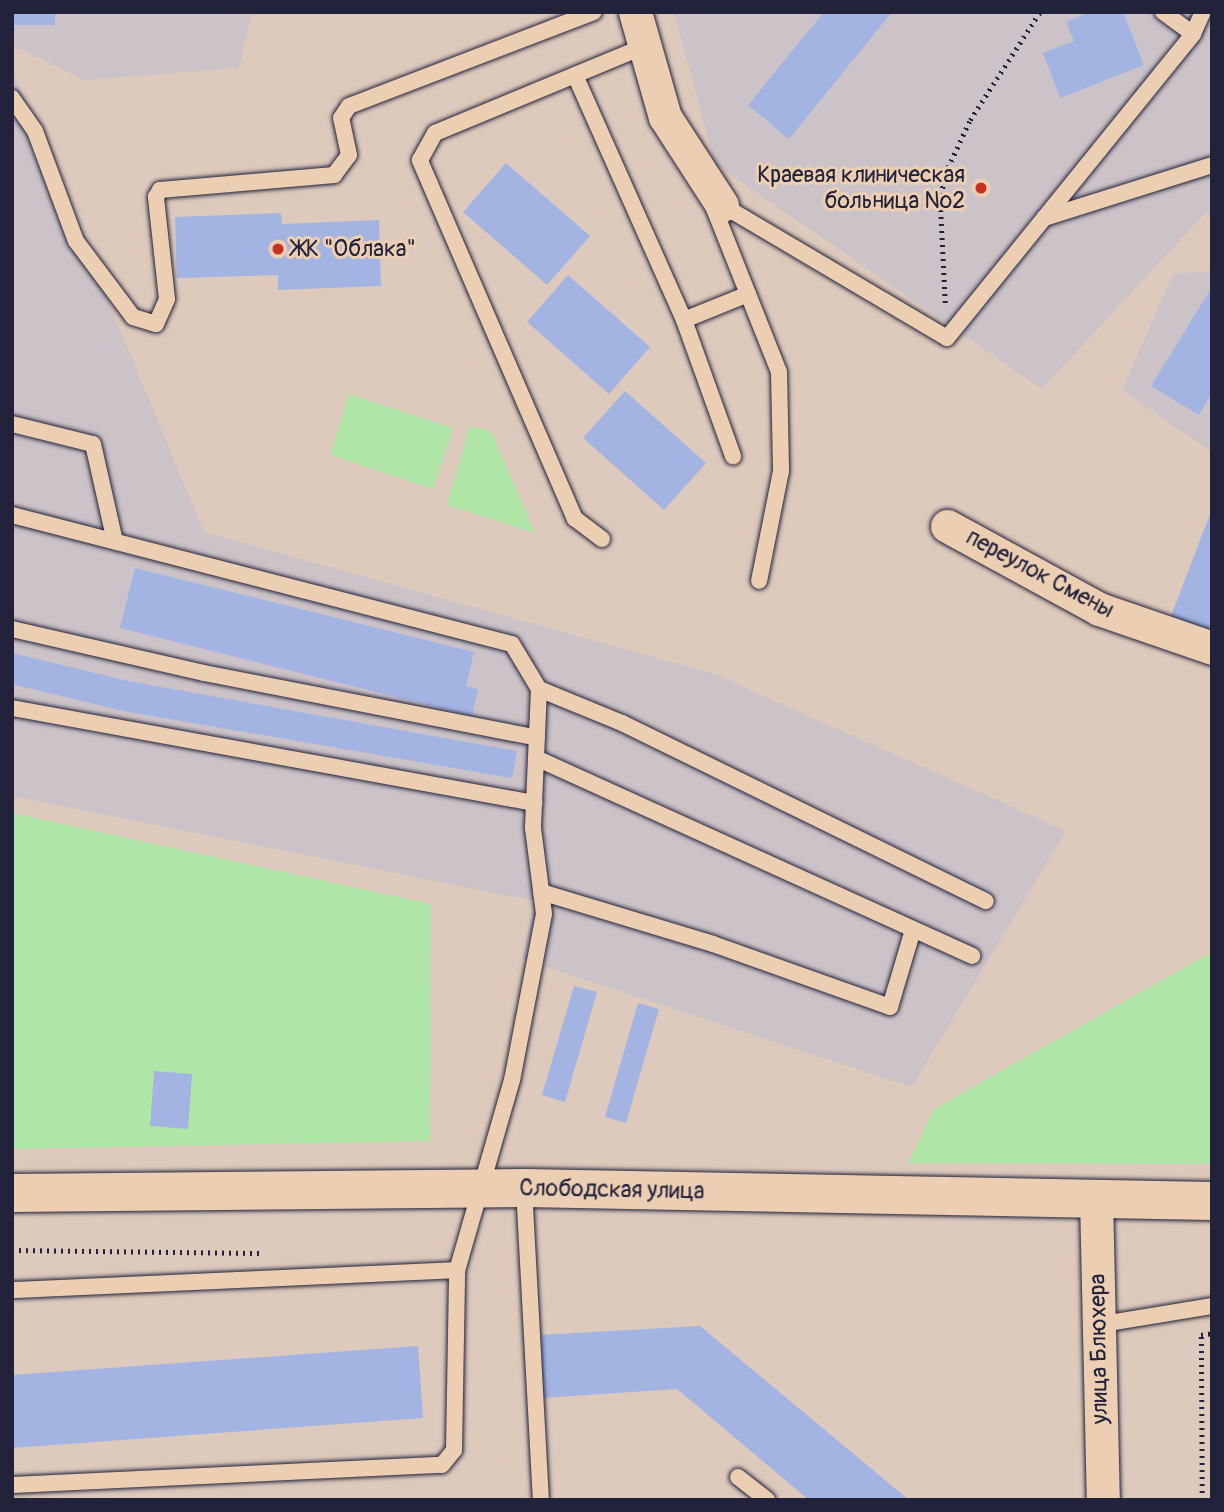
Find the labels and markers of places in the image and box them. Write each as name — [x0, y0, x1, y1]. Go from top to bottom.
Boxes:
place label: Краевая клиническая больница №2 — [757, 161, 965, 215]
marker: Краевая клиническая больница №2 — [971, 178, 991, 198]
place label: ЖК "Облака" — [292, 235, 416, 263]
marker: ЖК "Облака" — [270, 241, 286, 257]

